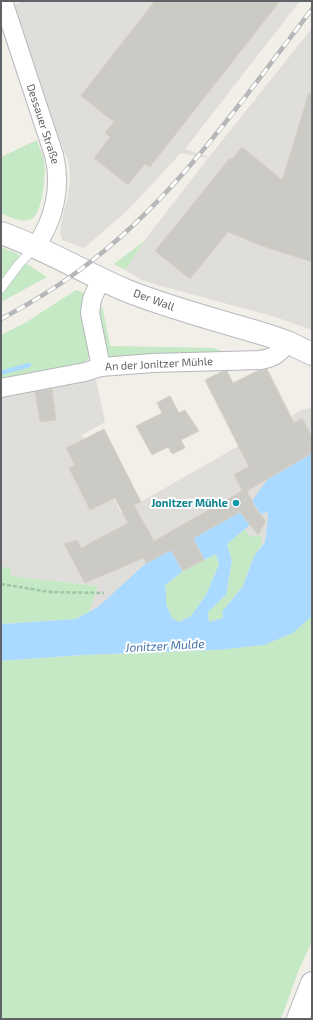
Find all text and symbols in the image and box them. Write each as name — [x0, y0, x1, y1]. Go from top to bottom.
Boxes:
street label: Dessauer Straße — [24, 82, 62, 166]
street label: Der Wall — [132, 286, 176, 314]
street label: An der Jonitzer Mühle — [105, 355, 213, 373]
place label: Jonitzer Mühle — [151, 496, 228, 510]
marker: Jonitzer Mühle — [231, 498, 241, 508]
water label: Jonitzer Mulde — [125, 637, 205, 655]

